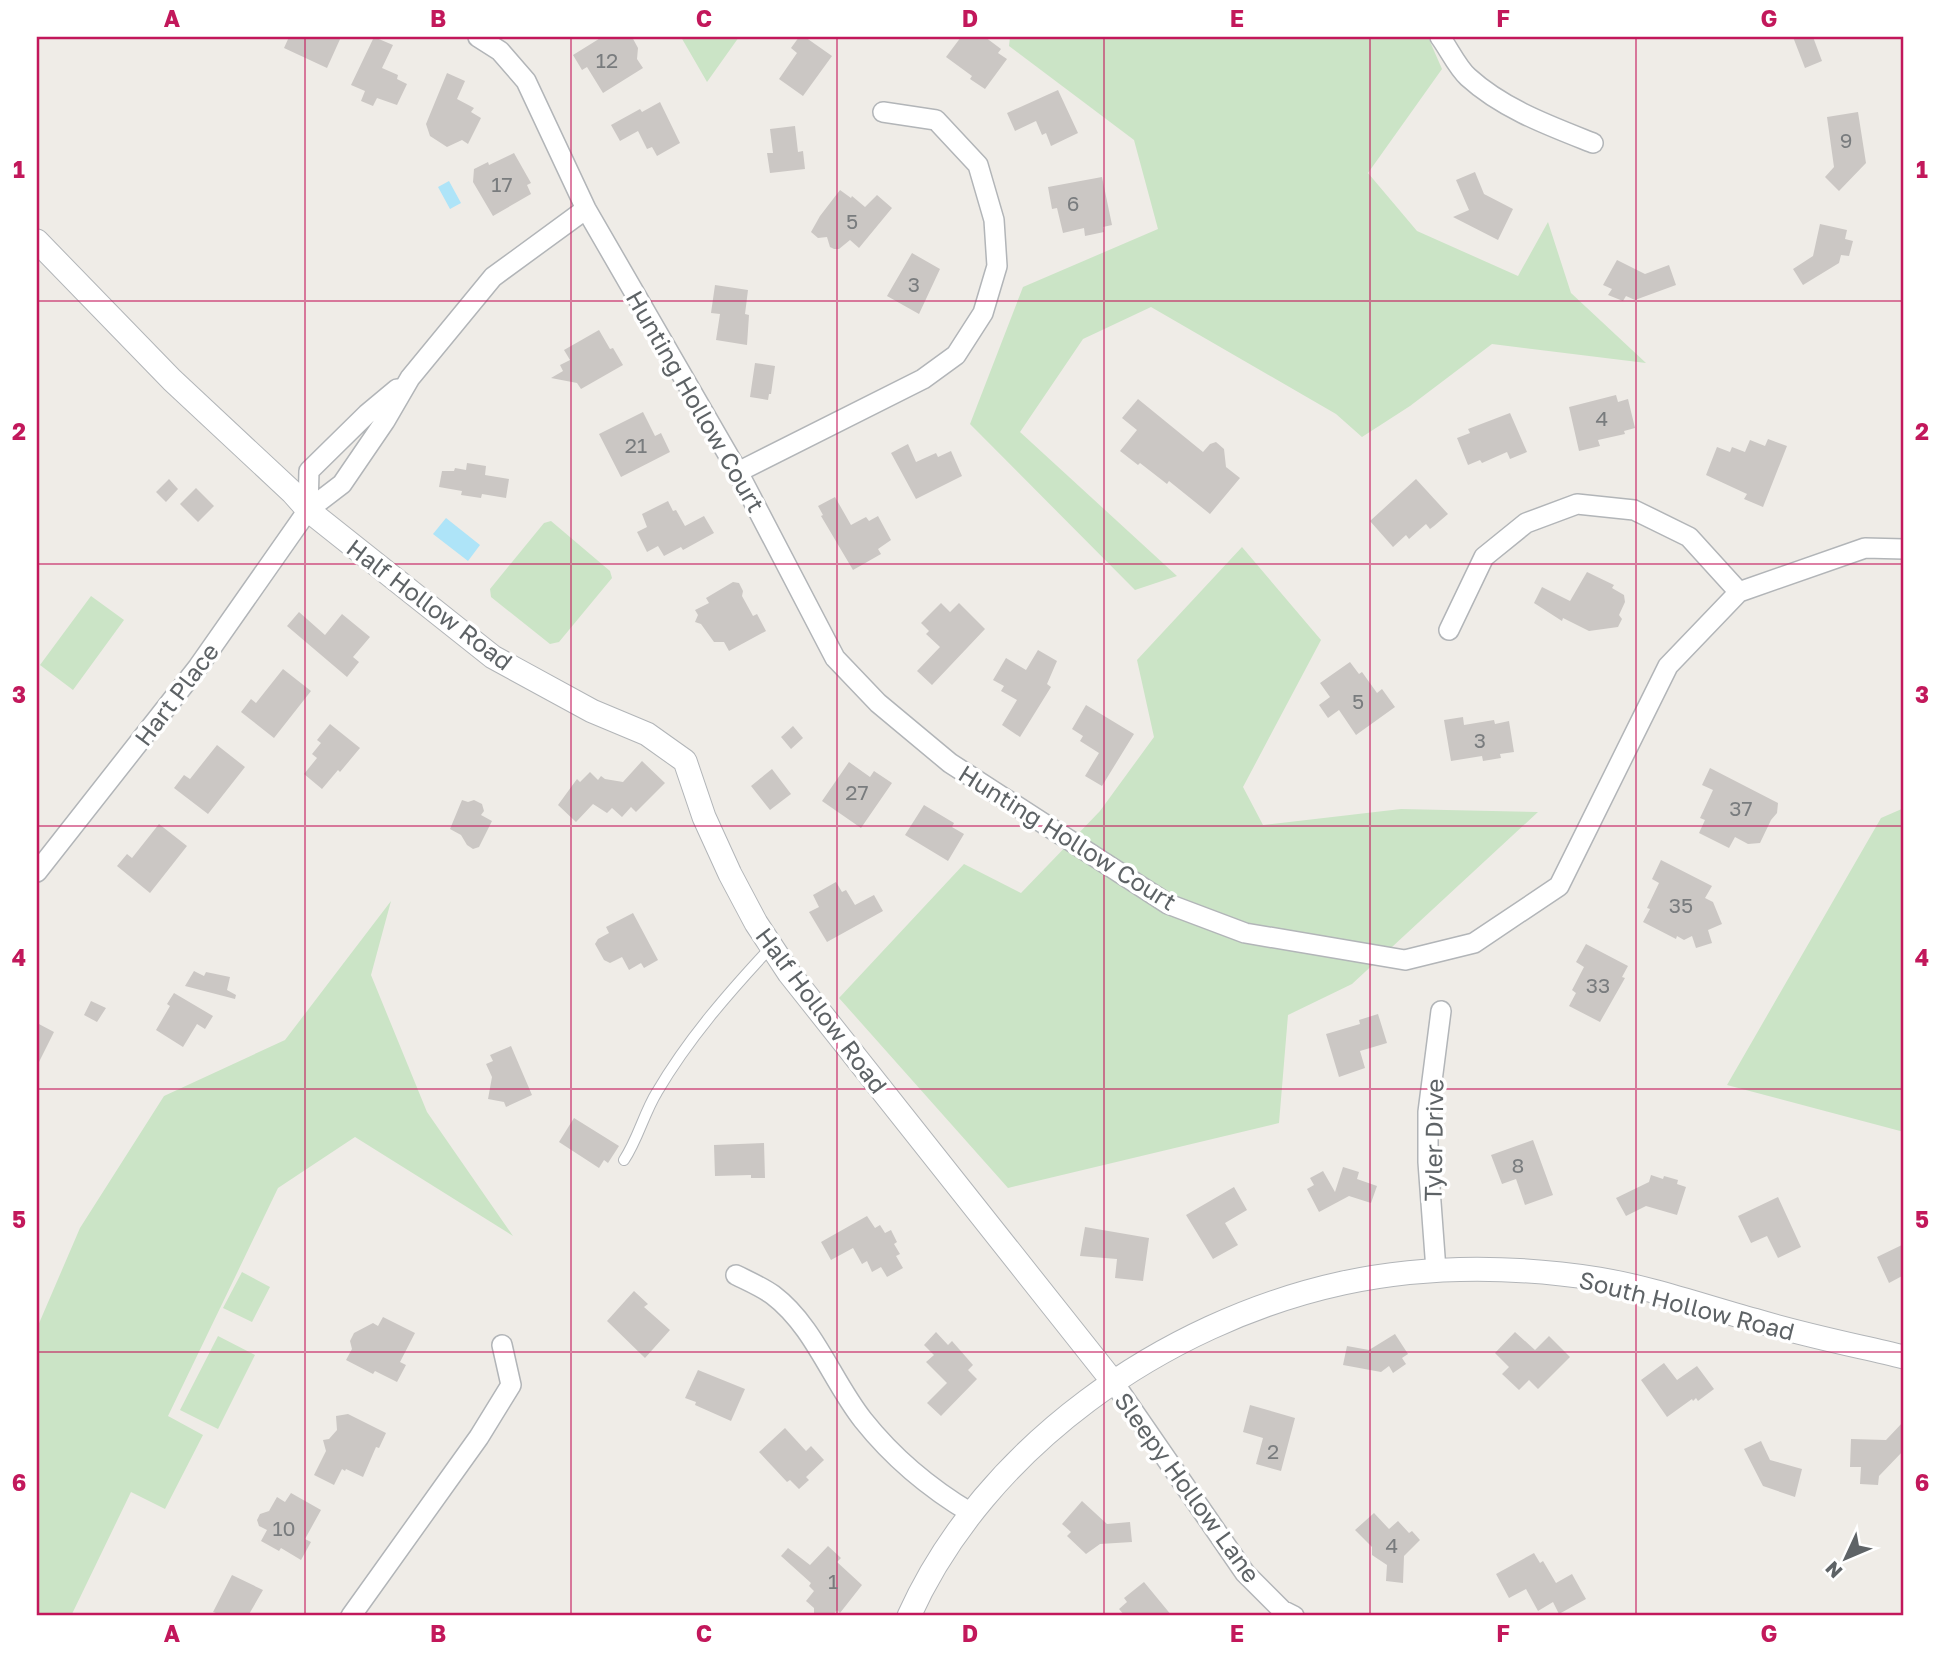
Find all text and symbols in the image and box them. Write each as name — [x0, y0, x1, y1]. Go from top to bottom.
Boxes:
text: A — [164, 4, 181, 32]
text: B — [430, 4, 446, 32]
text: C — [696, 4, 712, 32]
text: D — [962, 4, 978, 32]
text: E — [1230, 4, 1244, 32]
text: F — [1496, 4, 1510, 32]
text: G — [1761, 4, 1777, 32]
house number: 12 — [596, 47, 618, 73]
house number: 9 — [1840, 127, 1852, 153]
text: 1 — [13, 155, 25, 183]
text: 1 — [1916, 155, 1928, 183]
house number: 17 — [491, 171, 513, 197]
house number: 6 — [1067, 190, 1079, 216]
house number: 5 — [846, 208, 858, 234]
house number: 3 — [908, 271, 920, 297]
street label: Hunting Hollow Court — [621, 285, 771, 517]
house number: 4 — [1596, 405, 1608, 431]
text: 2 — [12, 417, 26, 445]
text: 2 — [1915, 417, 1929, 445]
house number: 21 — [625, 432, 647, 458]
street label: Half Hollow Road — [341, 532, 519, 676]
street label: Hart Place — [128, 637, 224, 751]
text: 3 — [12, 680, 26, 708]
text: 3 — [1915, 680, 1929, 708]
house number: 5 — [1352, 688, 1364, 714]
house number: 3 — [1474, 727, 1486, 753]
street label: Hunting Hollow Court — [954, 758, 1182, 916]
house number: 27 — [845, 779, 869, 805]
house number: 37 — [1729, 795, 1753, 821]
house number: 35 — [1669, 892, 1693, 918]
street label: Half Hollow Road — [750, 921, 894, 1099]
text: 4 — [12, 943, 26, 971]
text: 4 — [1915, 943, 1929, 971]
house number: 33 — [1586, 972, 1610, 998]
street label: Tyler Drive — [1417, 1078, 1449, 1202]
house number: 8 — [1512, 1152, 1524, 1178]
text: 5 — [12, 1205, 26, 1233]
text: 5 — [1915, 1205, 1929, 1233]
street label: South Hollow Road — [1576, 1264, 1798, 1346]
street label: Sleepy Hollow Lane — [1109, 1386, 1267, 1588]
house number: 2 — [1267, 1438, 1279, 1464]
text: 6 — [12, 1468, 26, 1496]
text: 6 — [1915, 1468, 1929, 1496]
house number: 10 — [272, 1515, 296, 1541]
north arrow — [1812, 1524, 1882, 1594]
house number: 4 — [1386, 1532, 1398, 1558]
text: N — [1820, 1557, 1847, 1583]
house number: 1 — [828, 1568, 838, 1594]
text: A — [164, 1619, 181, 1647]
text: B — [430, 1619, 446, 1647]
text: C — [696, 1619, 712, 1647]
text: D — [962, 1619, 978, 1647]
text: E — [1230, 1619, 1244, 1647]
text: F — [1496, 1619, 1510, 1647]
text: G — [1761, 1619, 1777, 1647]

